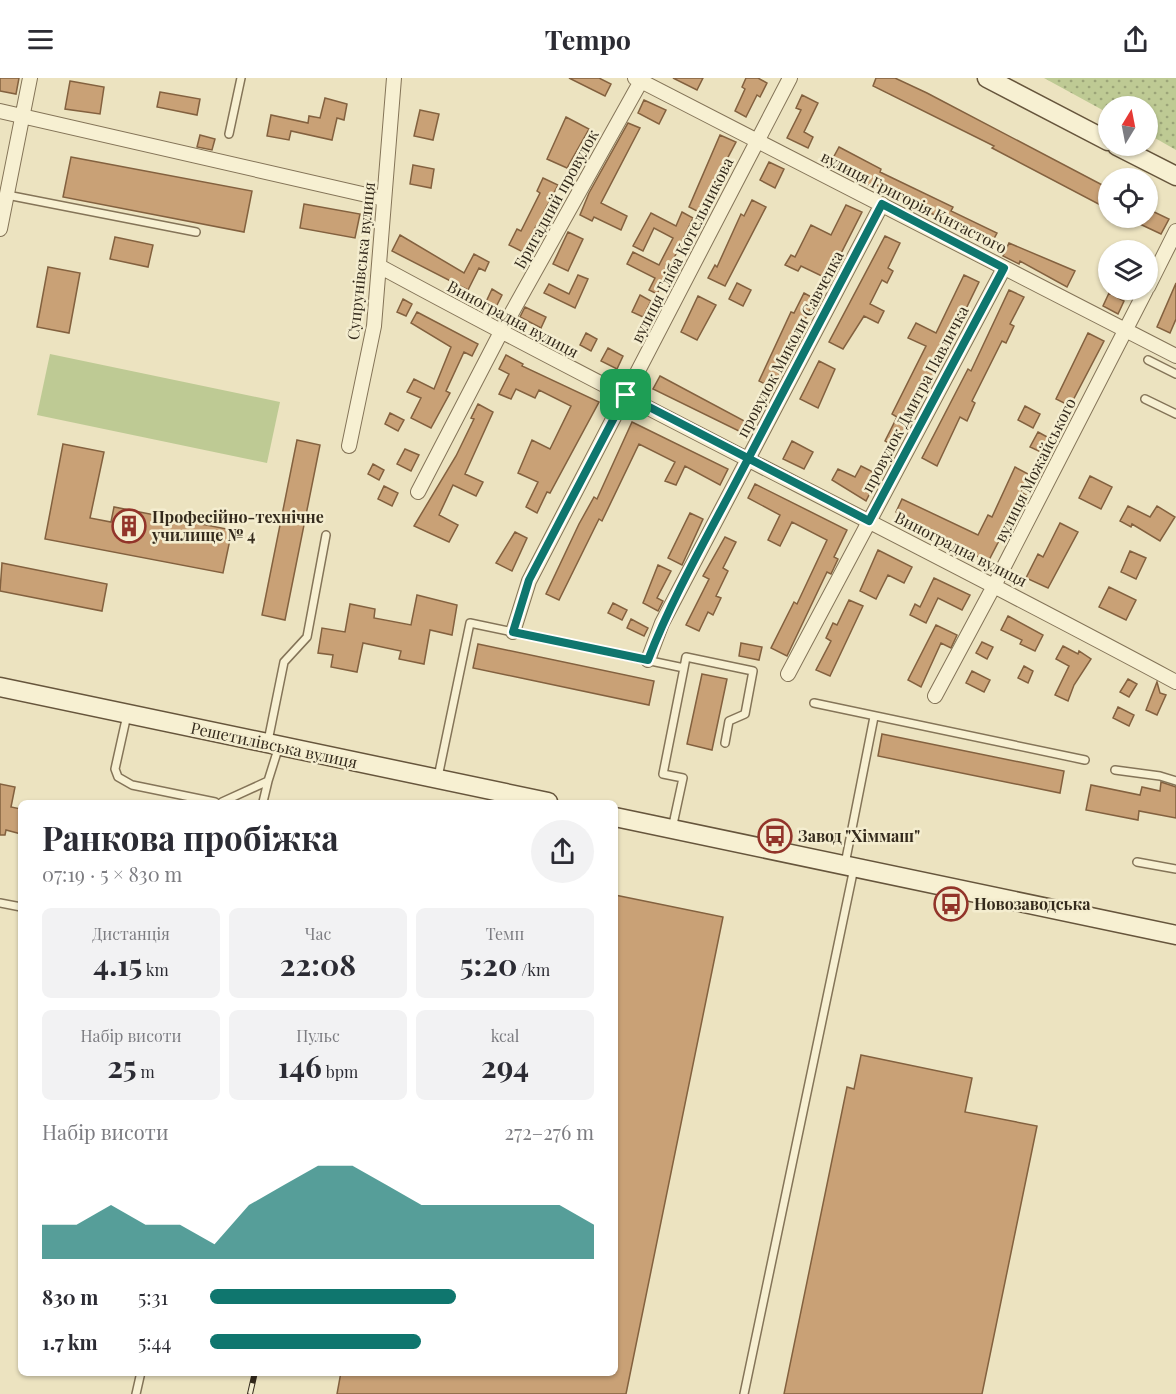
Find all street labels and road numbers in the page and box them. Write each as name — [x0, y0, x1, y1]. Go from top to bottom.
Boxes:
street label: Бригадний провулок — [509, 125, 603, 272]
street label: вулиця Григорія Китастого — [818, 145, 1011, 258]
street label: вулиця Гліба Котельникова — [626, 154, 738, 346]
street label: Супрунівська вулиця — [342, 180, 379, 341]
street label: провулок Миколи Савченка — [731, 247, 848, 441]
street label: Виноградна вулиця — [444, 275, 583, 362]
street label: провулок Дмитра Павличка — [856, 302, 973, 496]
street label: вулиця Можайського — [989, 394, 1080, 546]
street label: Виноградна вулиця — [892, 506, 1031, 591]
street label: Решетилівська вулиця — [189, 717, 360, 773]

